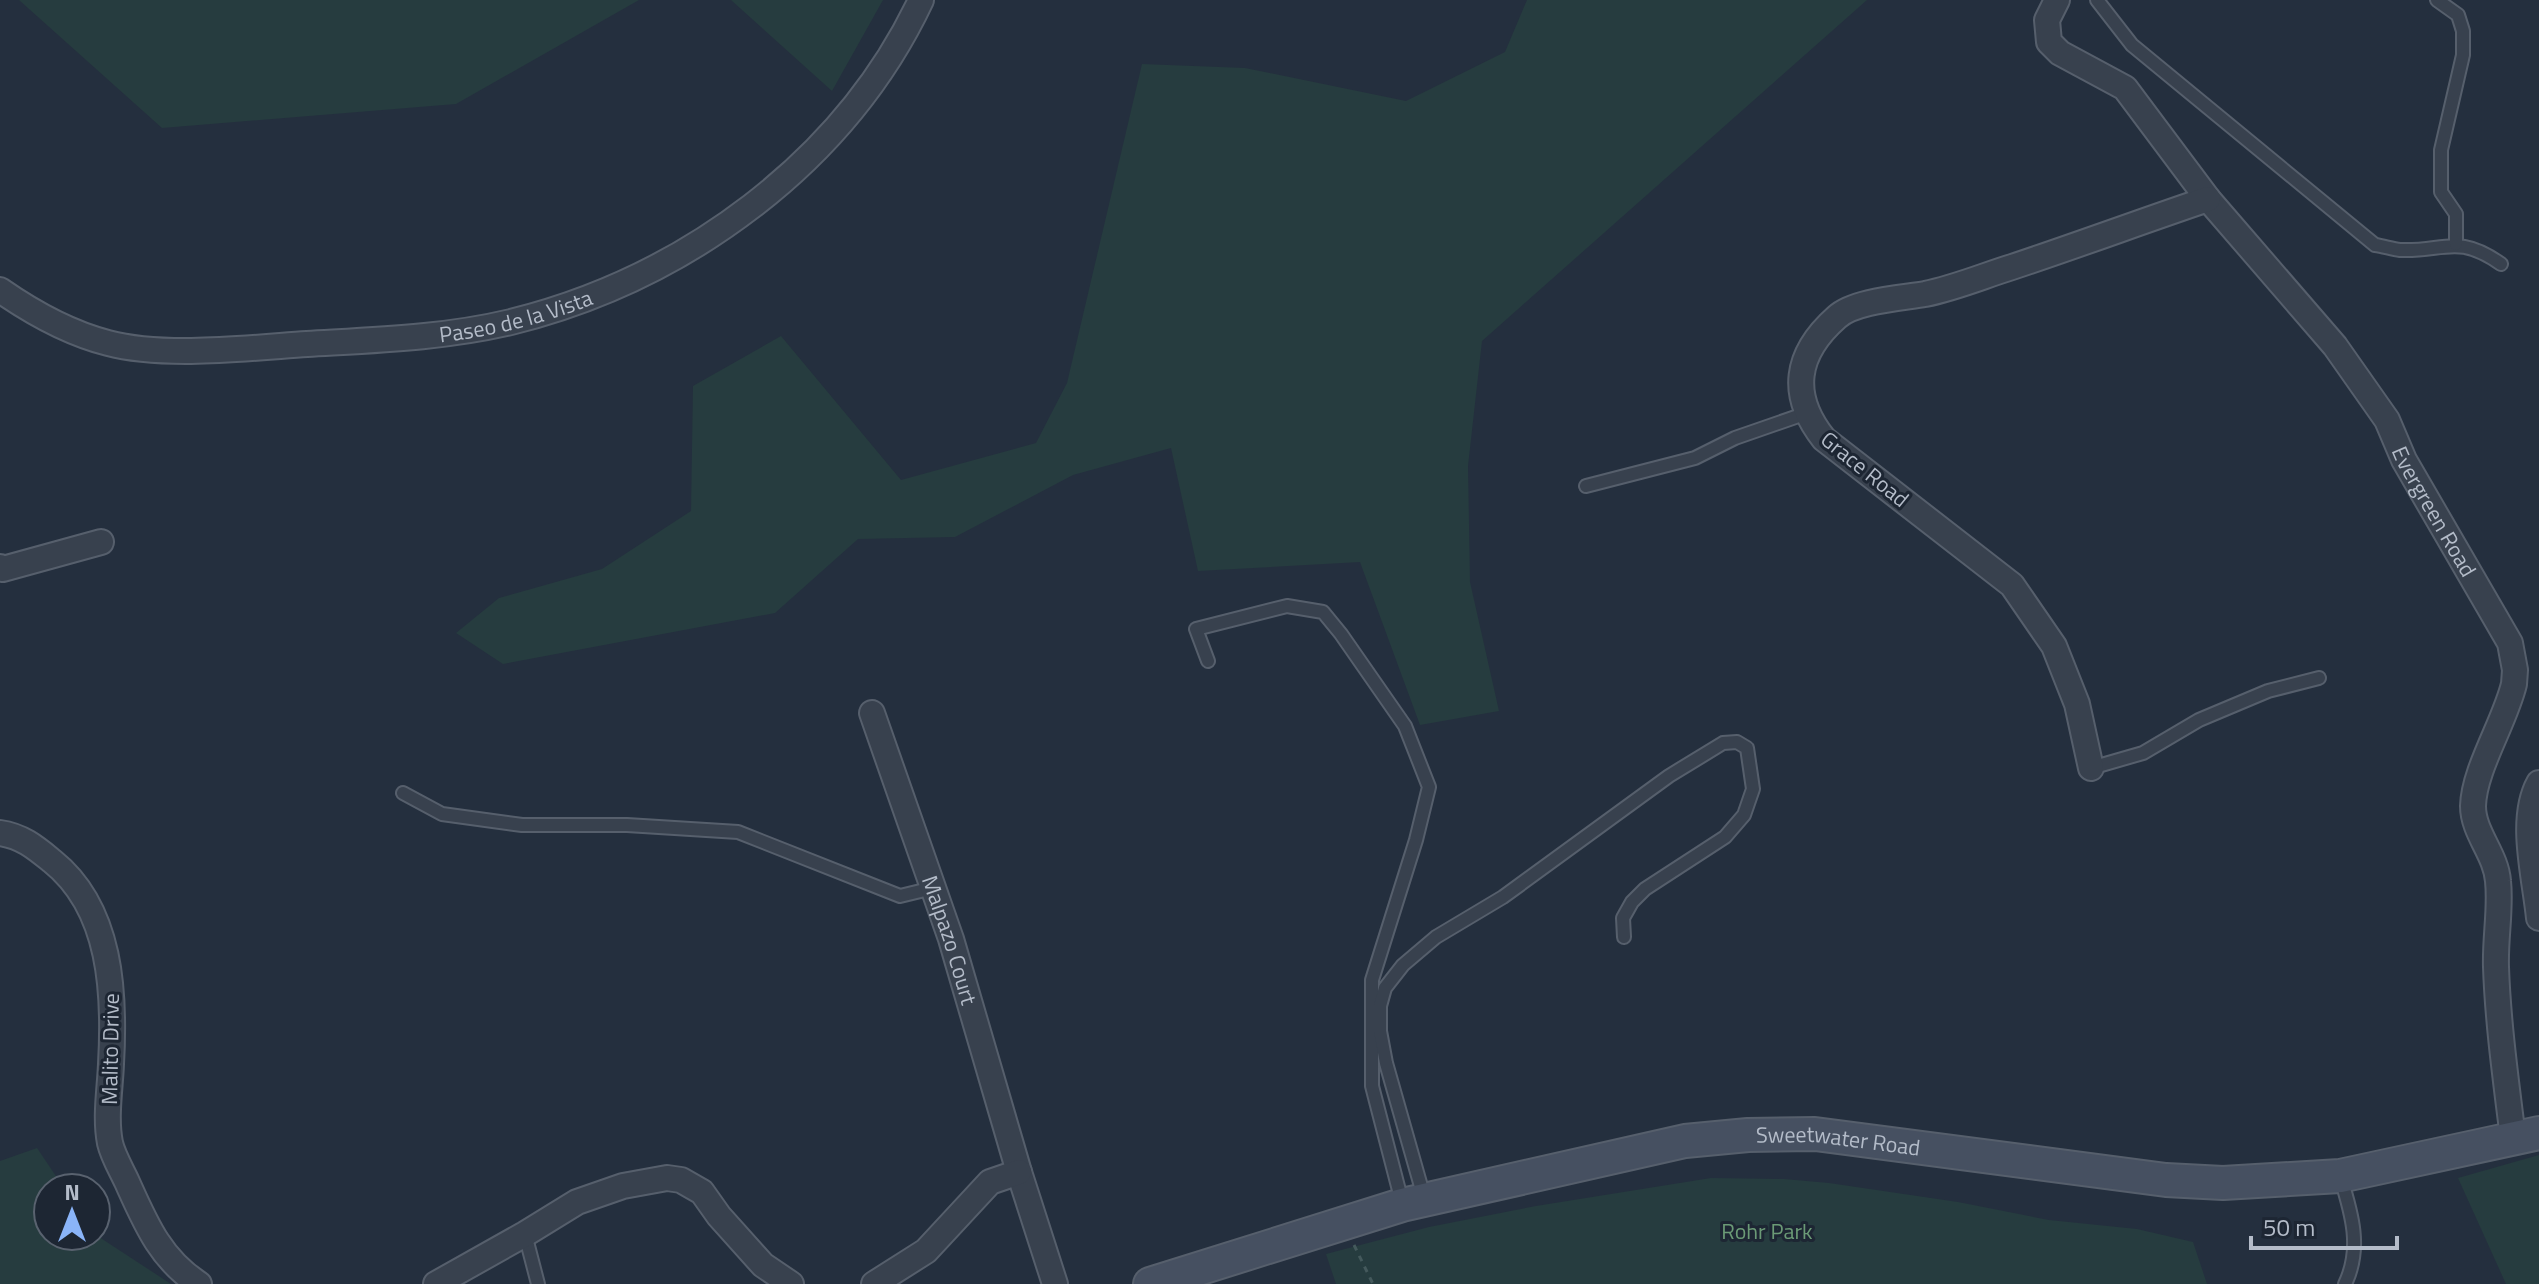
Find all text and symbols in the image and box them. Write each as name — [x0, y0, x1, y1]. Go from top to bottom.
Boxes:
street label: Paseo de la Vista — [437, 281, 597, 351]
street label: Grace Road — [1813, 423, 1917, 515]
street label: Evergreen Road — [2383, 441, 2485, 583]
street label: Malpazo Court — [913, 871, 986, 1009]
street label: Malito Drive — [92, 993, 128, 1105]
street label: Sweetwater Road — [1756, 1117, 1922, 1165]
north arrow — [32, 1172, 112, 1252]
text: N — [64, 1175, 80, 1209]
scale bar — [2251, 1200, 2397, 1250]
text: 50 m — [2263, 1209, 2315, 1245]
park label: Rohr Park — [1721, 1214, 1813, 1248]

